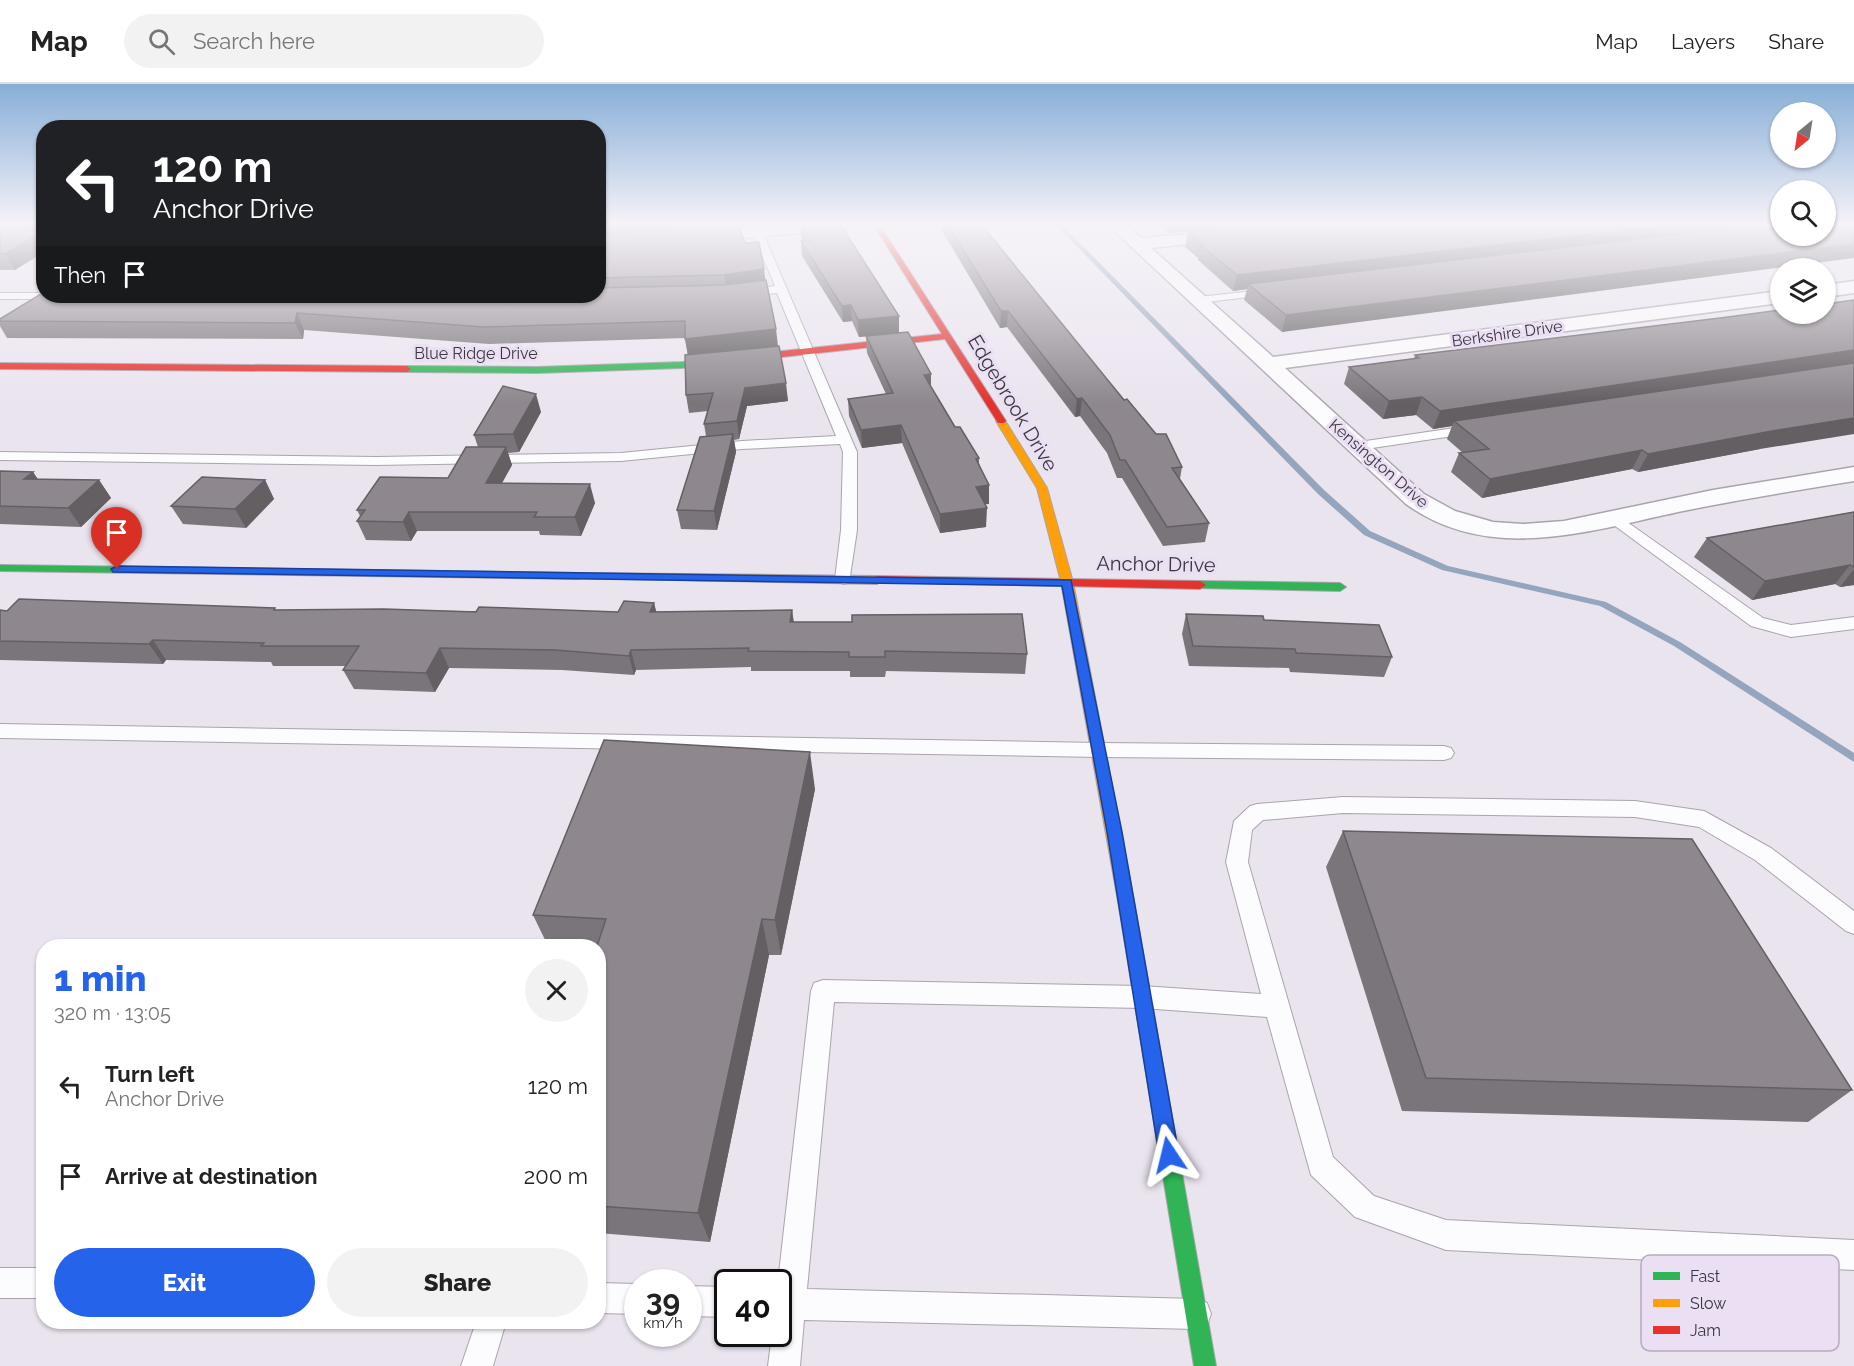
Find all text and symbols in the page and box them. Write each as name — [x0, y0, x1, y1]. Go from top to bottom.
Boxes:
search box — [124, 14, 544, 68]
text: Map — [30, 25, 88, 58]
icon: search — [145, 25, 178, 58]
text: Search here — [193, 28, 315, 54]
text: Map — [1595, 29, 1638, 54]
text: Layers — [1671, 29, 1735, 54]
text: Share — [1768, 29, 1824, 54]
north arrow — [1770, 102, 1836, 168]
map controls — [1770, 102, 1836, 324]
text: 120 m — [153, 143, 272, 192]
icon: left — [54, 144, 132, 222]
button: search — [1770, 180, 1836, 246]
text: Anchor Drive — [153, 193, 314, 224]
icon: arrive — [118, 258, 151, 291]
button: layers — [1770, 258, 1836, 324]
text: Then — [54, 262, 106, 288]
street label: Berkshire Drive — [1450, 316, 1564, 351]
street label: Edgebrook Drive — [963, 331, 1063, 476]
street label: Blue Ridge Drive — [414, 344, 538, 363]
street label: Kensington Drive — [1325, 415, 1432, 512]
pin — [91, 507, 142, 569]
icon: arrive — [100, 516, 133, 549]
street label: Anchor Drive — [1096, 551, 1216, 577]
text: 1 min — [54, 957, 146, 999]
button: close — [525, 959, 588, 1022]
text: 320 m · 13:05 — [54, 1001, 171, 1025]
text: Turn left — [105, 1061, 195, 1087]
icon: left — [54, 1070, 87, 1103]
text: 120 m — [528, 1073, 588, 1099]
text: Anchor Drive — [105, 1087, 224, 1111]
position arrow — [1137, 1123, 1201, 1187]
icon: arrive — [54, 1160, 87, 1193]
text: Arrive at destination — [105, 1163, 318, 1189]
text: 200 m — [524, 1163, 588, 1189]
button: Exit — [54, 1248, 315, 1317]
button: Share — [327, 1248, 588, 1317]
legend — [1641, 1255, 1839, 1351]
text: Fast — [1690, 1267, 1721, 1286]
speed limit sign: 40 — [714, 1269, 792, 1347]
text: 39 — [646, 1283, 680, 1318]
text: Slow — [1690, 1294, 1726, 1313]
text: km/h — [643, 1314, 683, 1332]
text: Jam — [1690, 1321, 1721, 1340]

